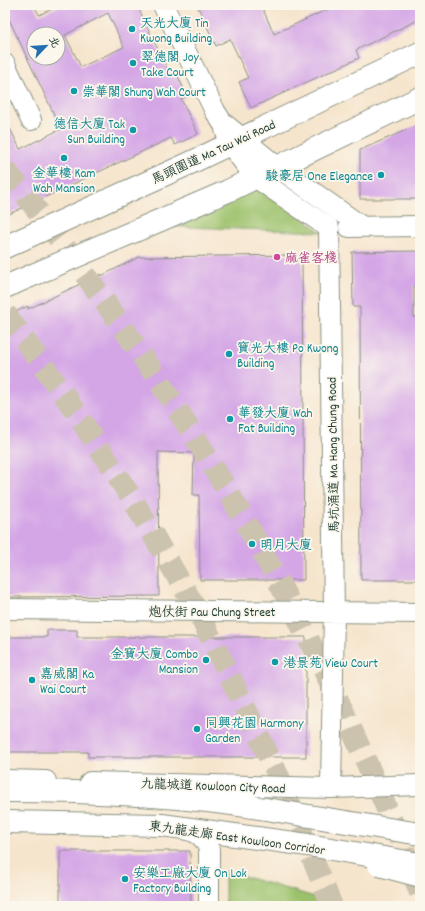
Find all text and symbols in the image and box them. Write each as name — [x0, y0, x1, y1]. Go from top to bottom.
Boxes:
place label: 天光大廈 Tin Kwong Building — [140, 15, 213, 49]
marker: 天光大廈 Tin Kwong Building — [127, 24, 137, 34]
north arrow — [26, 26, 66, 66]
text: 北 — [44, 34, 63, 51]
place label: 翠德閣 Joy Take Court — [141, 49, 199, 83]
marker: 翠德閣 Joy Take Court — [128, 58, 138, 68]
place label: 崇華閣 Shung Wah Court — [82, 84, 206, 103]
marker: 崇華閣 Shung Wah Court — [69, 86, 79, 96]
place label: 德信大廈 Tak Sun Building — [53, 116, 125, 150]
street label: 馬頭圍道 Ma Tau Wai Road — [149, 116, 279, 190]
marker: 德信大廈 Tak Sun Building — [128, 125, 138, 135]
marker: 金華樓 Kam Wah Mansion — [59, 153, 69, 163]
place label: 金華樓 Kam Wah Mansion — [32, 165, 96, 199]
place label: 駿豪居 One Elegance — [265, 168, 373, 187]
marker: 駿豪居 One Elegance — [376, 170, 386, 180]
place label: 麻雀客棧 — [285, 250, 337, 269]
marker: 麻雀客棧 — [272, 252, 282, 262]
place label: 寶光大樓 Po Kwong Building — [237, 340, 339, 374]
marker: 寶光大樓 Po Kwong Building — [224, 349, 234, 359]
street label: 馬坑涌道 Ma Hang Chung Road — [324, 377, 345, 533]
place label: 華發大廈 Wah Fat Building — [238, 405, 313, 439]
marker: 華發大廈 Wah Fat Building — [225, 414, 235, 424]
place label: 明月大廈 — [260, 537, 312, 556]
marker: 明月大廈 — [247, 539, 257, 549]
street label: 炮仗街 Pau Chung Street — [149, 604, 276, 623]
place label: 金寶大廈 Combo Mansion — [110, 646, 198, 680]
marker: 金寶大廈 Combo Mansion — [201, 655, 211, 665]
place label: 港景苑 View Court — [283, 655, 378, 674]
marker: 港景苑 View Court — [270, 657, 280, 667]
place label: 嘉威閣 Ka Wai Court — [40, 666, 95, 700]
marker: 嘉威閣 Ka Wai Court — [27, 675, 37, 685]
place label: 同興花園 Harmony Garden — [205, 715, 304, 749]
marker: 同興花園 Harmony Garden — [192, 724, 202, 734]
street label: 九龍城道 Kowloon City Road — [140, 775, 286, 800]
street label: 東九龍走廊 East Kowloon Corridor — [147, 818, 326, 861]
place label: 安樂工廠大廈 On Lok Factory Building — [133, 865, 247, 899]
marker: 安樂工廠大廈 On Lok Factory Building — [120, 874, 130, 884]

